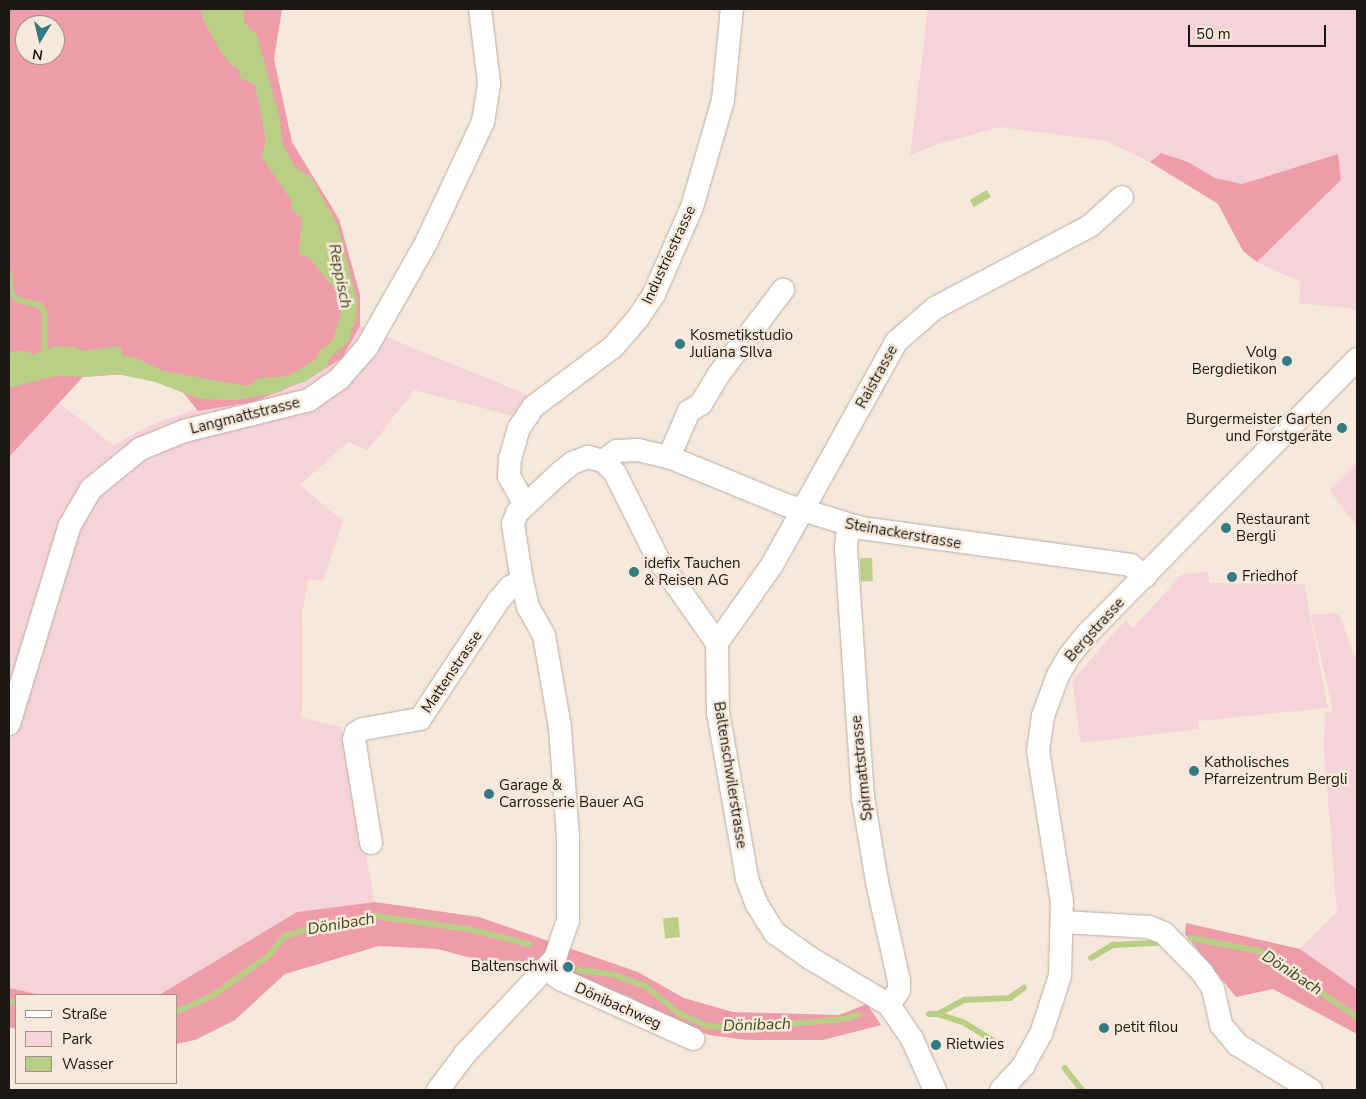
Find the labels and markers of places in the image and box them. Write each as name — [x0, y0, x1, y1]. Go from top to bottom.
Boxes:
place label: Kosmetikstudio Juliana SIlva — [690, 326, 793, 361]
marker: Kosmetikstudio Juliana SIlva — [674, 338, 686, 350]
place label: Volg Bergdietikon — [1192, 343, 1277, 378]
marker: Volg Bergdietikon — [1281, 355, 1293, 367]
place label: Burgermeister Garten und Forstgeräte — [1186, 410, 1332, 445]
marker: Burgermeister Garten und Forstgeräte — [1336, 422, 1348, 434]
place label: Restaurant Bergli — [1236, 510, 1310, 545]
marker: Restaurant Bergli — [1220, 522, 1232, 534]
place label: idefix Tauchen & Reisen AG — [644, 554, 741, 589]
marker: idefix Tauchen & Reisen AG — [628, 566, 640, 578]
place label: Friedhof — [1242, 568, 1297, 586]
marker: Friedhof — [1226, 571, 1238, 583]
place label: Katholisches Pfarreizentrum Bergli — [1204, 753, 1348, 788]
marker: Katholisches Pfarreizentrum Bergli — [1188, 765, 1200, 777]
place label: Garage & Carrosserie Bauer AG — [499, 776, 644, 811]
marker: Garage & Carrosserie Bauer AG — [483, 788, 495, 800]
place label: Baltenschwil — [471, 958, 558, 976]
marker: Baltenschwil — [562, 961, 574, 973]
place label: petit filou — [1114, 1019, 1178, 1037]
marker: petit filou — [1098, 1022, 1110, 1034]
place label: Rietwies — [946, 1036, 1004, 1054]
marker: Rietwies — [930, 1039, 942, 1051]

